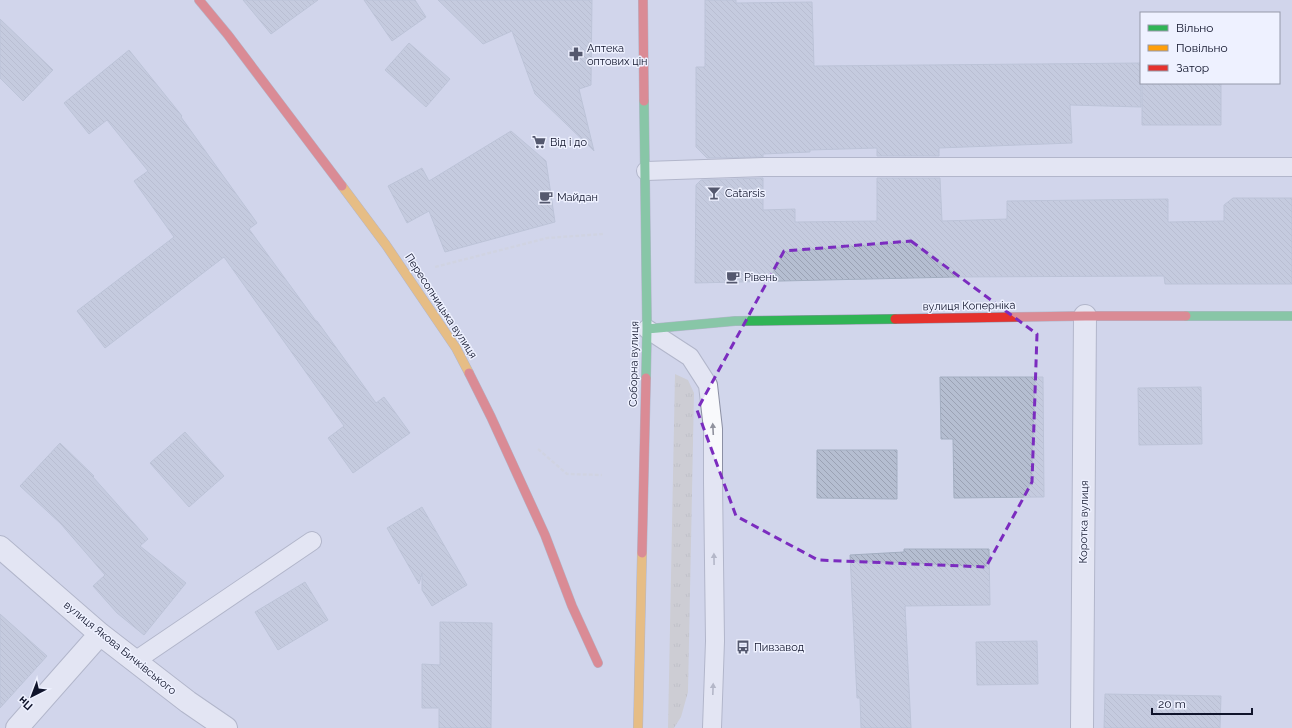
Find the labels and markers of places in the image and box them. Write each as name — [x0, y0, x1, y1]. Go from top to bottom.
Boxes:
place label: Аптека оптових цін — [587, 42, 648, 68]
pharmacy icon: Аптека оптових цін — [568, 46, 584, 62]
supermarket icon: Від і до — [531, 134, 547, 150]
place label: Від і до — [550, 136, 587, 149]
bar icon: Catarsis — [706, 185, 722, 201]
place label: Catarsis — [725, 187, 765, 200]
cafe icon: Майдан — [538, 189, 554, 205]
place label: Майдан — [557, 191, 598, 204]
cafe icon: Рівень — [725, 269, 741, 285]
place label: Рівень — [744, 271, 778, 284]
bus stop icon: Пивзавод — [735, 639, 751, 655]
place label: Пивзавод — [754, 641, 805, 654]

